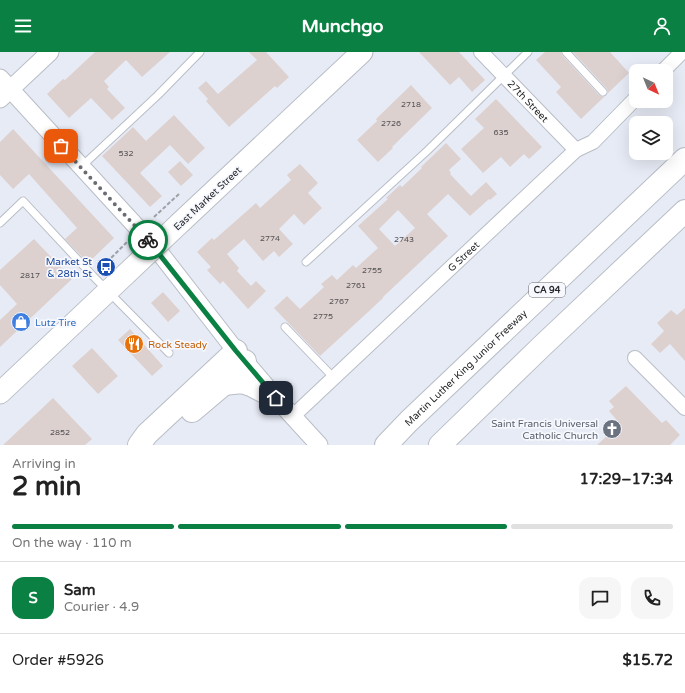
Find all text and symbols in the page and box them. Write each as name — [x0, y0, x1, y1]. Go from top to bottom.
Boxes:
icon: menu — [12, 15, 34, 37]
text: Munchgo — [302, 15, 383, 37]
icon: person — [651, 15, 673, 37]
north arrow — [629, 64, 673, 108]
map controls — [629, 64, 673, 160]
street label: 27th Street — [505, 78, 551, 125]
house number: 2718 — [401, 100, 421, 109]
button: layers — [629, 116, 673, 160]
house number: 2726 — [381, 119, 401, 128]
house number: 635 — [493, 128, 509, 137]
pin — [44, 129, 78, 163]
icon: bag — [50, 135, 72, 157]
house number: 532 — [118, 149, 134, 158]
street label: East Market Street — [171, 164, 244, 233]
courier — [128, 220, 168, 260]
icon: bike — [137, 229, 159, 251]
house number: 2774 — [260, 234, 280, 243]
house number: 2743 — [394, 235, 414, 244]
street label: G Street — [446, 239, 482, 274]
place label: Market St & 28th St — [46, 256, 92, 280]
bus stop icon: Market St & 28th St — [95, 256, 117, 278]
house number: 2755 — [362, 266, 382, 275]
house number: 2817 — [20, 271, 40, 280]
house number: 2761 — [346, 281, 366, 290]
road number: CA 94 — [529, 283, 565, 297]
house number: 2767 — [329, 297, 349, 306]
street label: Martin Luther King Junior Freeway — [403, 307, 530, 429]
shop icon: Lutz Tire — [10, 311, 32, 333]
house number: 2775 — [313, 312, 333, 321]
place label: Lutz Tire — [35, 317, 76, 329]
restaurant icon: Rock Steady — [123, 333, 145, 355]
place label: Rock Steady — [148, 339, 208, 351]
pin — [259, 381, 293, 415]
icon: home — [265, 387, 287, 409]
place label: Saint Francis Universal Catholic Church — [491, 418, 598, 442]
church icon: Saint Francis Universal Catholic Church — [601, 418, 623, 440]
house number: 2852 — [50, 428, 70, 437]
text: Arriving in — [12, 456, 76, 472]
text: 17:29–17:34 — [580, 470, 673, 488]
text: 2 min — [12, 471, 81, 502]
text: On the way · 110 m — [12, 535, 132, 551]
button: chat — [579, 577, 621, 619]
button: phone — [631, 577, 673, 619]
text: Sam — [64, 581, 95, 599]
text: S — [28, 589, 38, 607]
text: Courier · 4.9 — [64, 599, 139, 615]
text: Order #5926 — [12, 651, 104, 669]
text: $15.72 — [622, 651, 673, 669]

